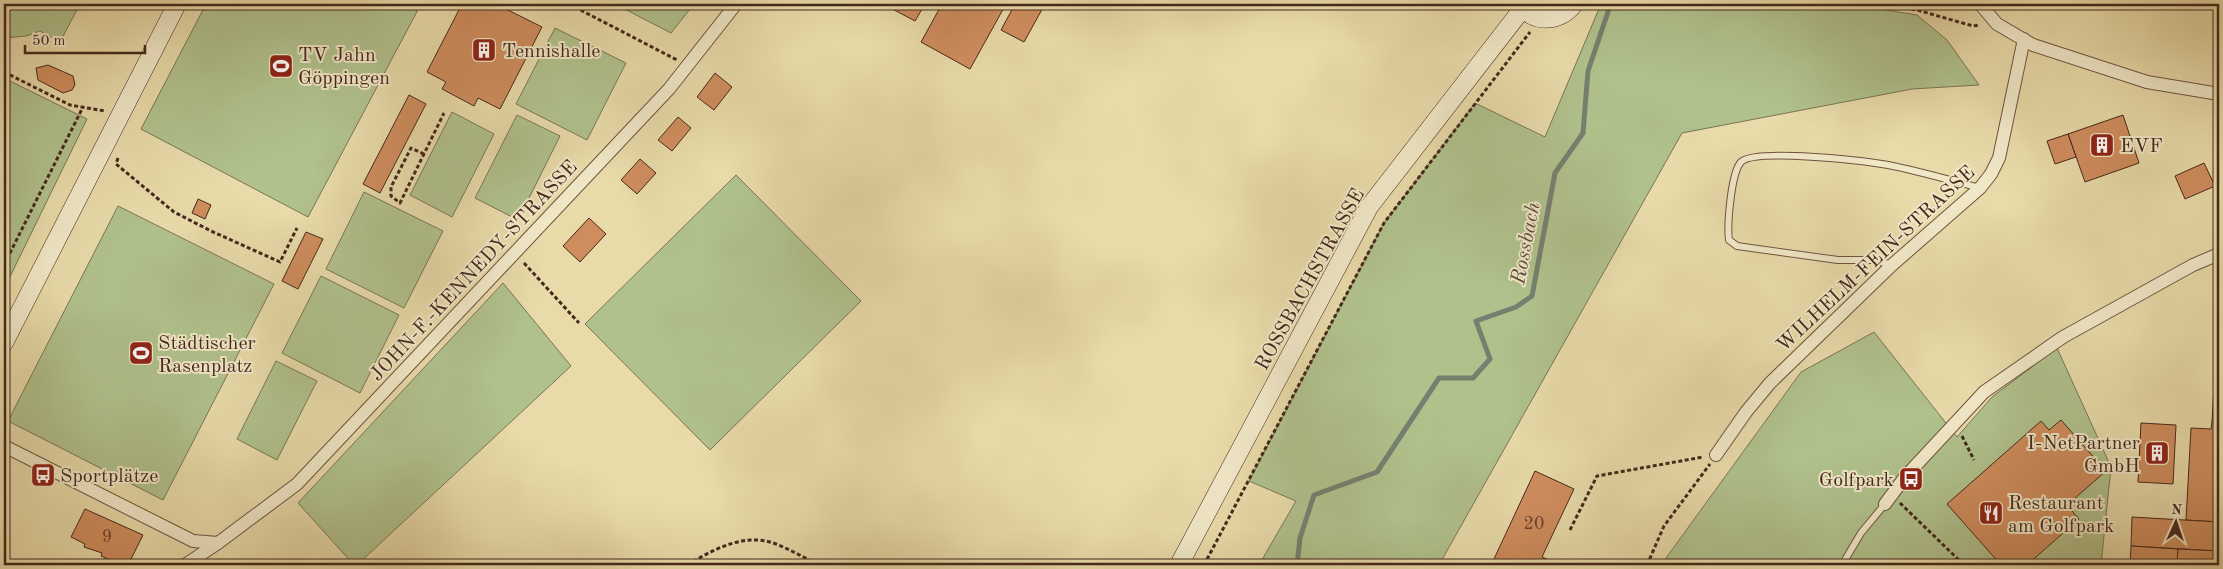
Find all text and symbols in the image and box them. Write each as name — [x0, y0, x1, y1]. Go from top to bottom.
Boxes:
scale bar — [25, 22, 145, 54]
text: 50 m — [32, 34, 66, 49]
building icon: Tennishalle — [471, 37, 497, 63]
place label: Tennishalle — [502, 42, 601, 62]
place label: TV Jahn Göppingen — [298, 46, 390, 89]
sports icon: TV Jahn Göppingen — [268, 53, 294, 79]
building icon: EVF — [2089, 132, 2115, 158]
place label: EVF — [2120, 137, 2163, 157]
street label: JOHN-F.-KENNEDY-STRASSE — [367, 157, 582, 385]
street label: WILHELM-FEIN-STRASSE — [1774, 163, 1979, 356]
street label: ROSSBACHSTRASSE — [1252, 186, 1369, 374]
water label: Rossbach — [1508, 200, 1545, 287]
place label: Städtischer Rasenplatz — [158, 334, 256, 377]
sports icon: Städtischer Rasenplatz — [128, 340, 154, 366]
place label: I-NetPartner GmbH — [2027, 434, 2140, 477]
building icon: I-NetPartner GmbH — [2144, 440, 2170, 466]
bus stop icon: Sportplätze — [30, 462, 56, 488]
bus stop icon: Golfpark — [1898, 466, 1924, 492]
place label: Sportplätze — [60, 467, 159, 487]
place label: Golfpark — [1819, 471, 1894, 491]
place label: Restaurant am Golfpark — [2008, 494, 2115, 537]
north arrow — [2150, 496, 2200, 546]
restaurant icon: Restaurant am Golfpark — [1978, 500, 2004, 526]
text: N — [2171, 503, 2183, 517]
house number: 20 — [1524, 515, 1544, 533]
house number: 9 — [102, 528, 112, 546]

